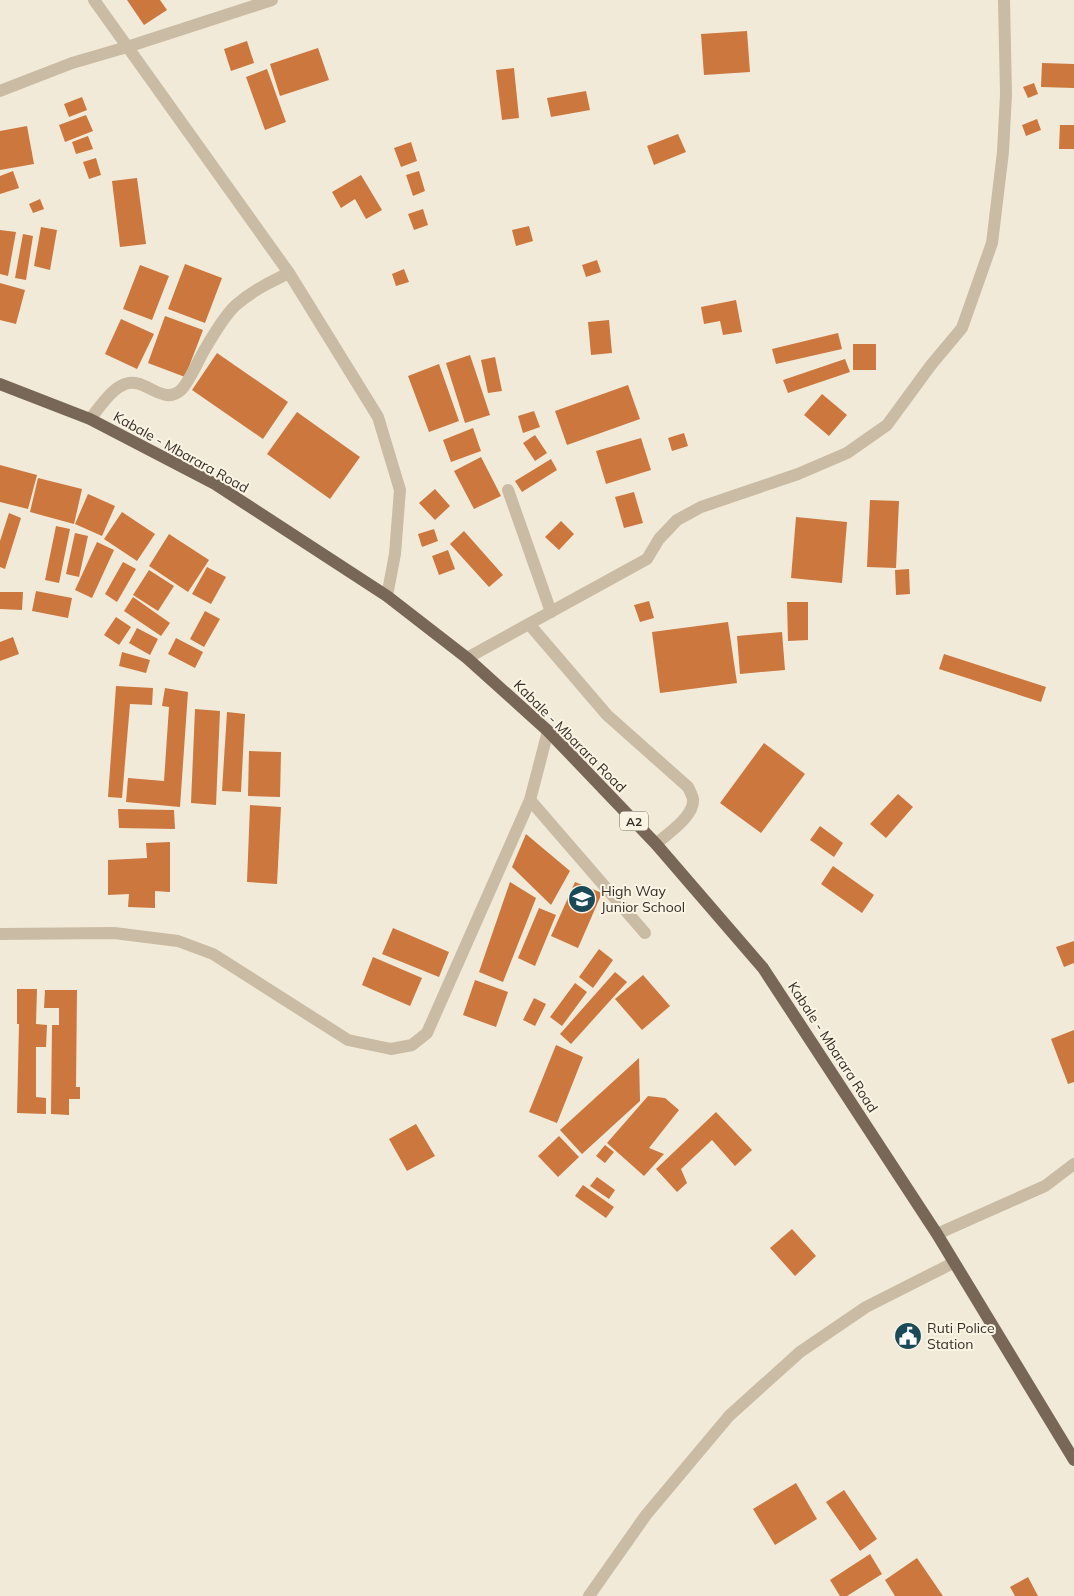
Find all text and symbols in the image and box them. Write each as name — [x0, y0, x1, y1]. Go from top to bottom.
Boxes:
street label: Kabale - Mbarara Road — [110, 407, 252, 497]
street label: Kabale - Mbarara Road — [510, 676, 630, 796]
road number: A2 — [620, 811, 648, 830]
place label: High Way Junior School — [601, 882, 685, 916]
school or university icon: High Way Junior School — [567, 884, 597, 914]
street label: Kabale - Mbarara Road — [784, 978, 882, 1116]
place label: Ruti Police Station — [927, 1319, 995, 1353]
public building icon: Ruti Police Station — [893, 1321, 923, 1351]

